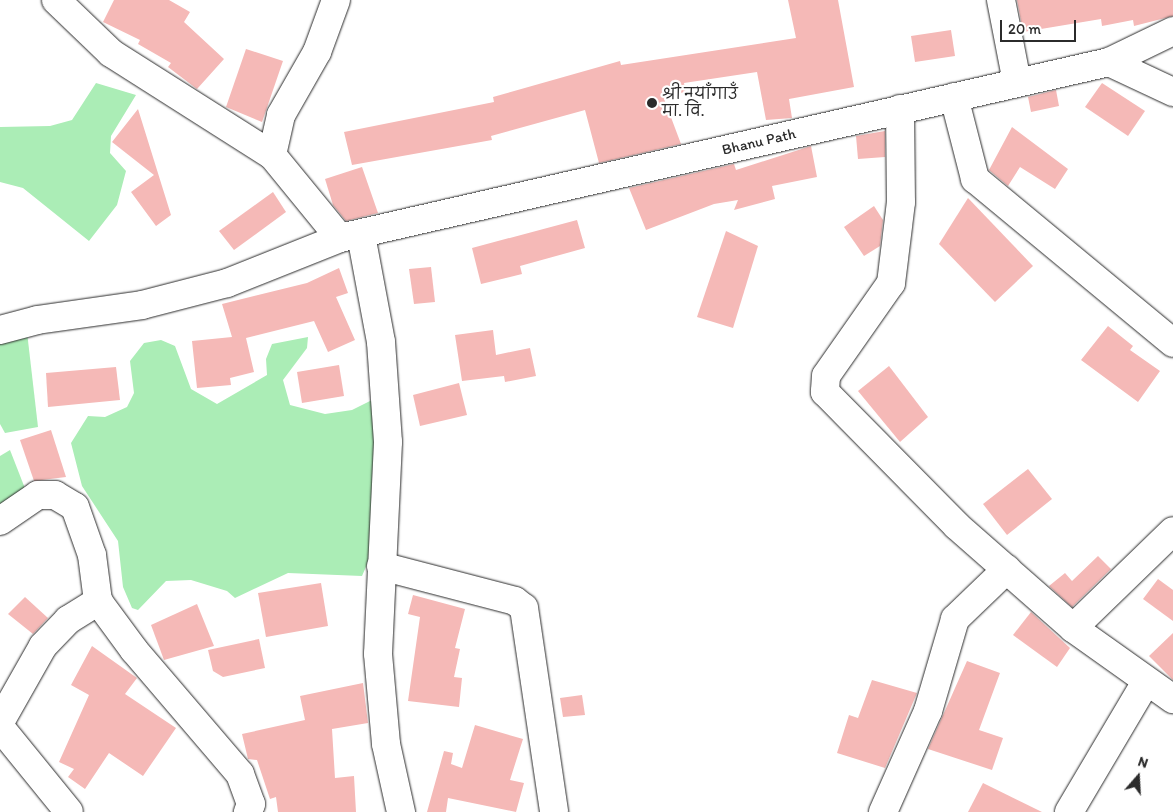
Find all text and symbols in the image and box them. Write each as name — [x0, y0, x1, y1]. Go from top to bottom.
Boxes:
scale bar — [1003, 10, 1079, 42]
text: 20 m — [1008, 20, 1041, 38]
place label: श्री नयाँगाउँ मा. वि. — [662, 85, 738, 120]
marker: श्री नयाँगाउँ मा. वि. — [646, 97, 658, 109]
street label: Bhanu Path — [721, 125, 797, 159]
north arrow — [1113, 752, 1163, 802]
text: N — [1136, 753, 1150, 772]

